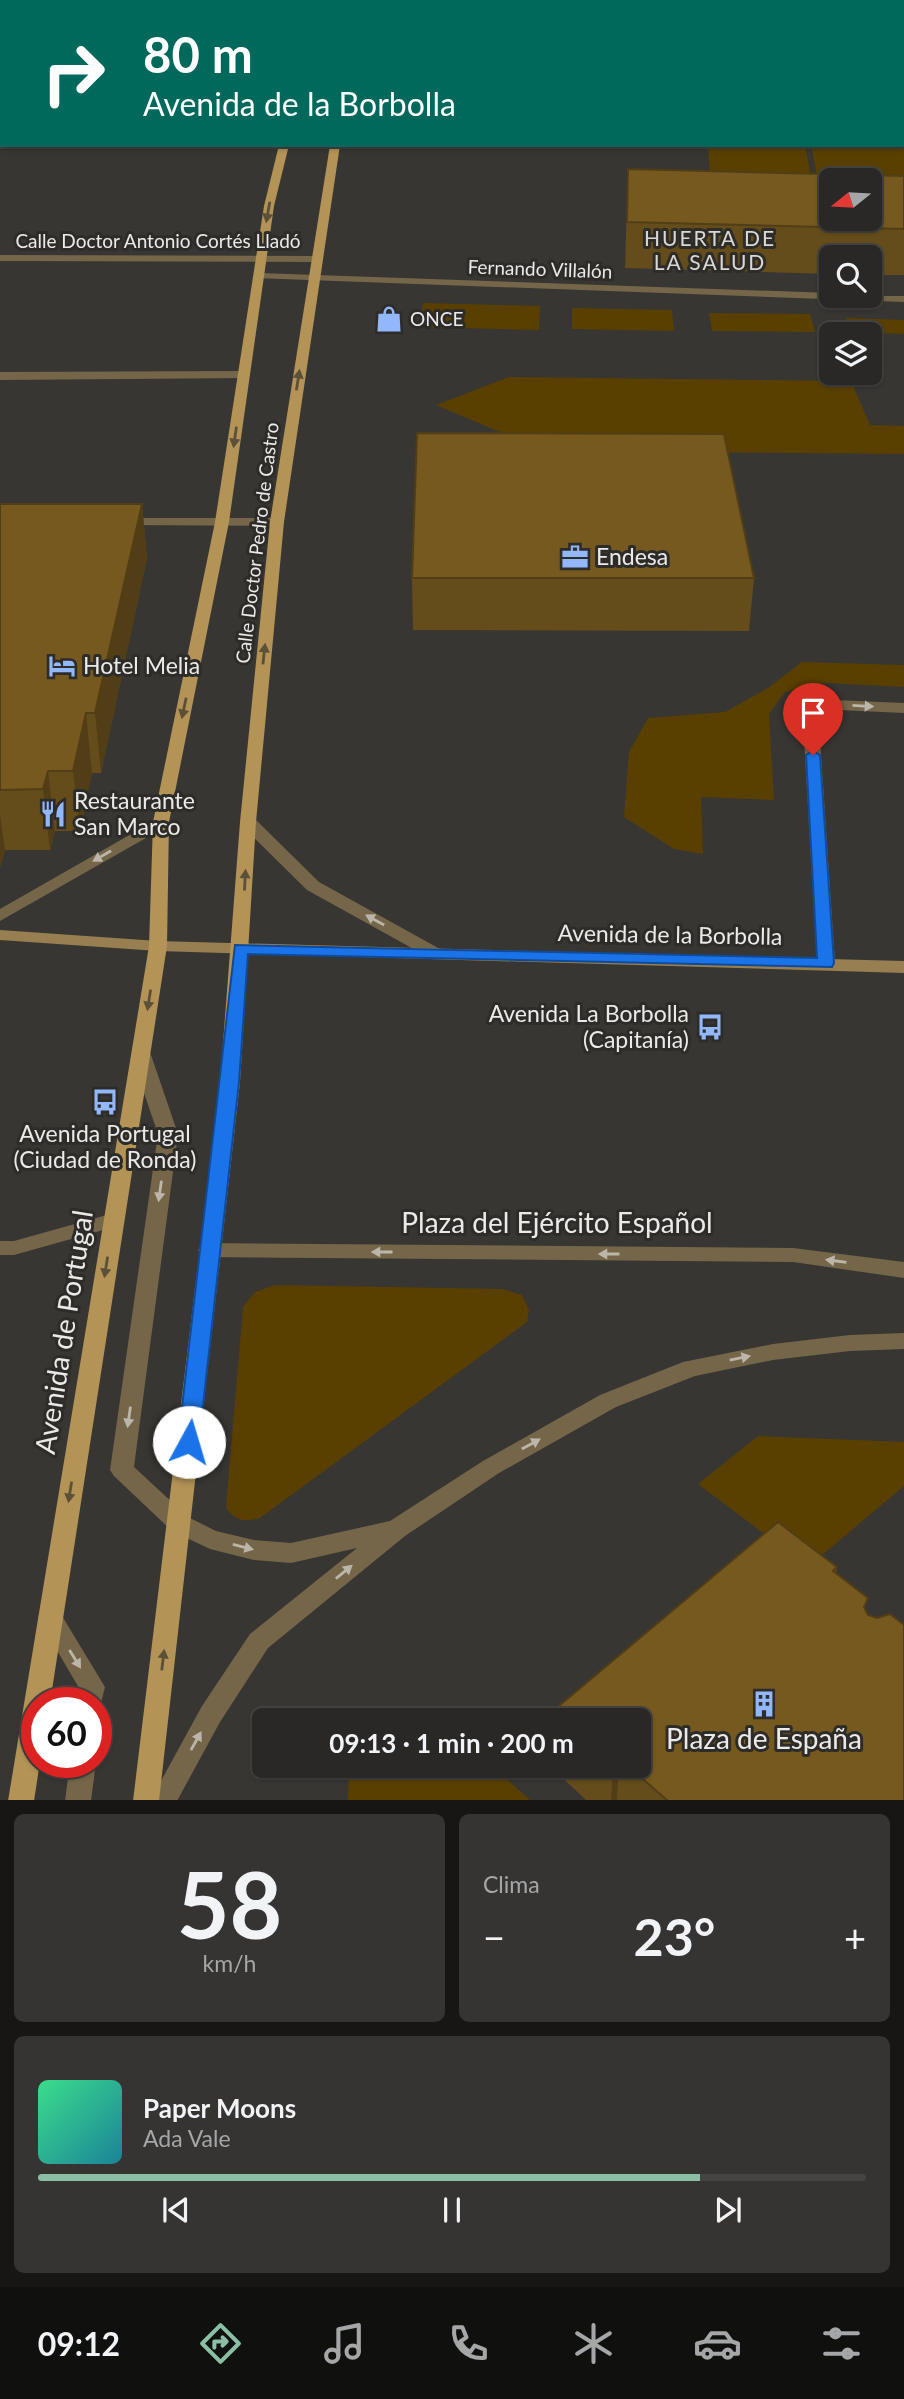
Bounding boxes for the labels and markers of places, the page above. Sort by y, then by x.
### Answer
shop icon: ONCE [374,304,404,334]
place label: ONCE [410,307,463,330]
office icon: Endesa [560,542,590,572]
place label: Endesa [596,542,668,570]
hotel icon: Hotel Melia [47,651,77,681]
place label: Hotel Melia [83,651,200,679]
pin [783,683,843,755]
place label: Restaurante San Marco [74,786,195,840]
restaurant icon: Restaurante San Marco [38,799,68,829]
place label: Avenida La Borbolla (Capitanía) [489,999,689,1053]
bus stop icon: Avenida La Borbolla (Capitanía) [695,1012,725,1042]
bus stop icon: Avenida Portugal (Ciudad de Ronda) [90,1087,120,1117]
place label: Avenida Portugal (Ciudad de Ronda) [14,1119,196,1173]
building icon: Plaza de España [749,1689,779,1719]
place label: Plaza de España [666,1721,862,1755]

